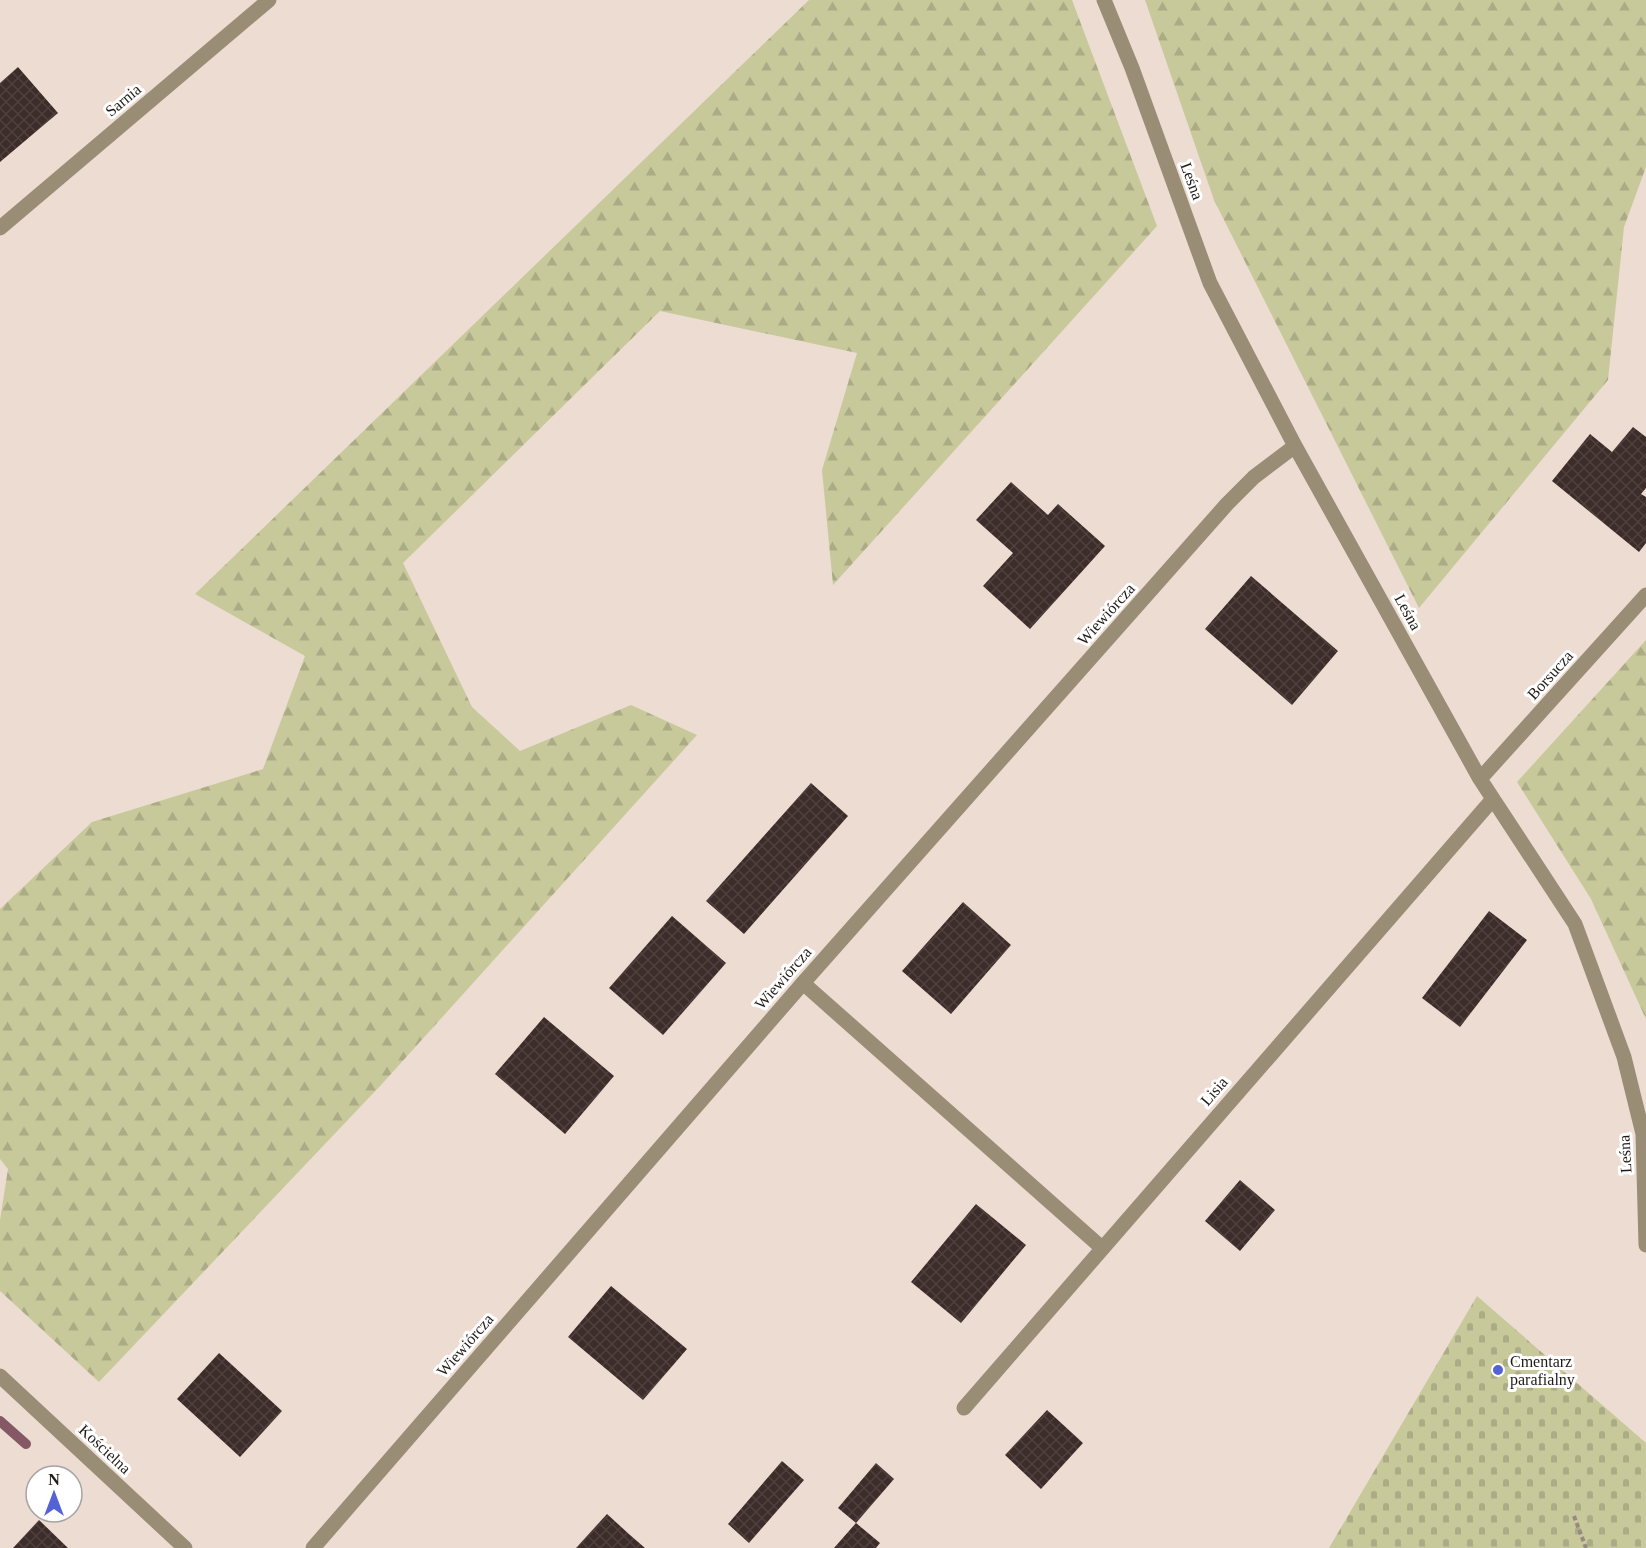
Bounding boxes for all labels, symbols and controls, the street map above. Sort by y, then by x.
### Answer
street label: Sarnia [102,80,144,120]
street label: Leśna [1177,160,1207,202]
street label: Wiewiórcza [1074,580,1138,648]
street label: Leśna [1391,591,1425,633]
street label: Borsucza [1524,647,1576,703]
street label: Wiewiórcza [751,944,815,1012]
street label: Lisia [1197,1073,1231,1109]
street label: Leśna [1616,1134,1634,1174]
street label: Wiewiórcza [433,1311,497,1379]
place label: Cmentarz parafialny [1510,1353,1575,1389]
marker: Cmentarz parafialny [1491,1363,1505,1377]
street label: Kościelna [76,1421,134,1477]
north arrow [24,1464,84,1524]
text: N [48,1471,60,1488]

